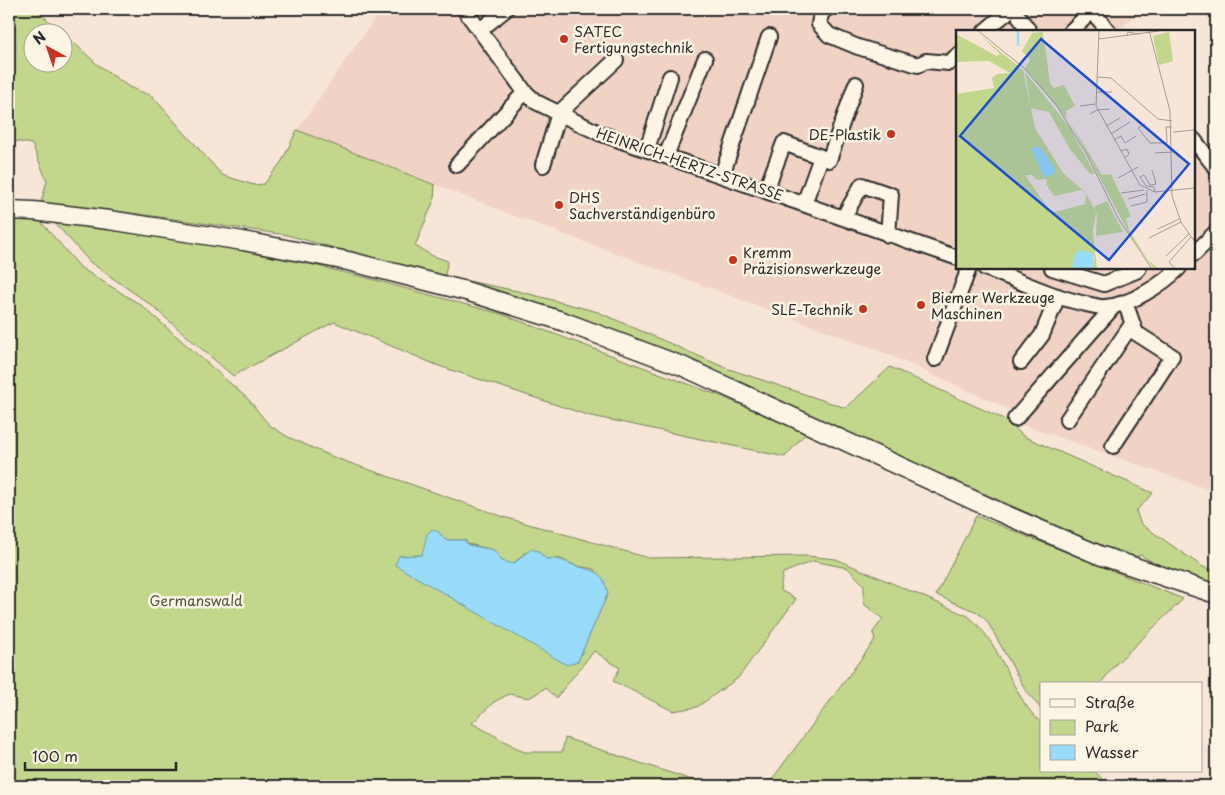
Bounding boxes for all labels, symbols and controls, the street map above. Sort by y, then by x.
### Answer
place label: SATEC Fertigungstechnik [574,21,694,58]
north arrow [22,22,72,72]
text: N [28,26,50,49]
inset map [956,30,1195,269]
marker: SATEC Fertigungstechnik [558,33,570,45]
street label: HEINRICH-HERTZ-STRASSE [594,122,786,206]
place label: DE-Plastik [809,124,881,145]
marker: DE-Plastik [885,128,897,140]
place label: DHS Sachverständigenbüro [569,187,716,224]
marker: DHS Sachverständigenbüro [553,199,565,211]
place label: Kremm Präzisionswerkzeuge [743,242,881,279]
marker: Kremm Präzisionswerkzeuge [727,254,739,266]
place label: Biemer Werkzeuge Maschinen [931,287,1055,324]
place label: SLE-Technik [771,299,853,320]
marker: Biemer Werkzeuge Maschinen [915,299,927,311]
marker: SLE-Technik [857,303,869,315]
park label: Germanswald [149,590,243,611]
legend [1040,682,1202,772]
text: Straße [1085,690,1135,713]
text: Park [1085,714,1119,737]
scale bar [25,740,176,772]
text: Wasser [1085,740,1138,763]
text: 100 m [32,744,78,767]

